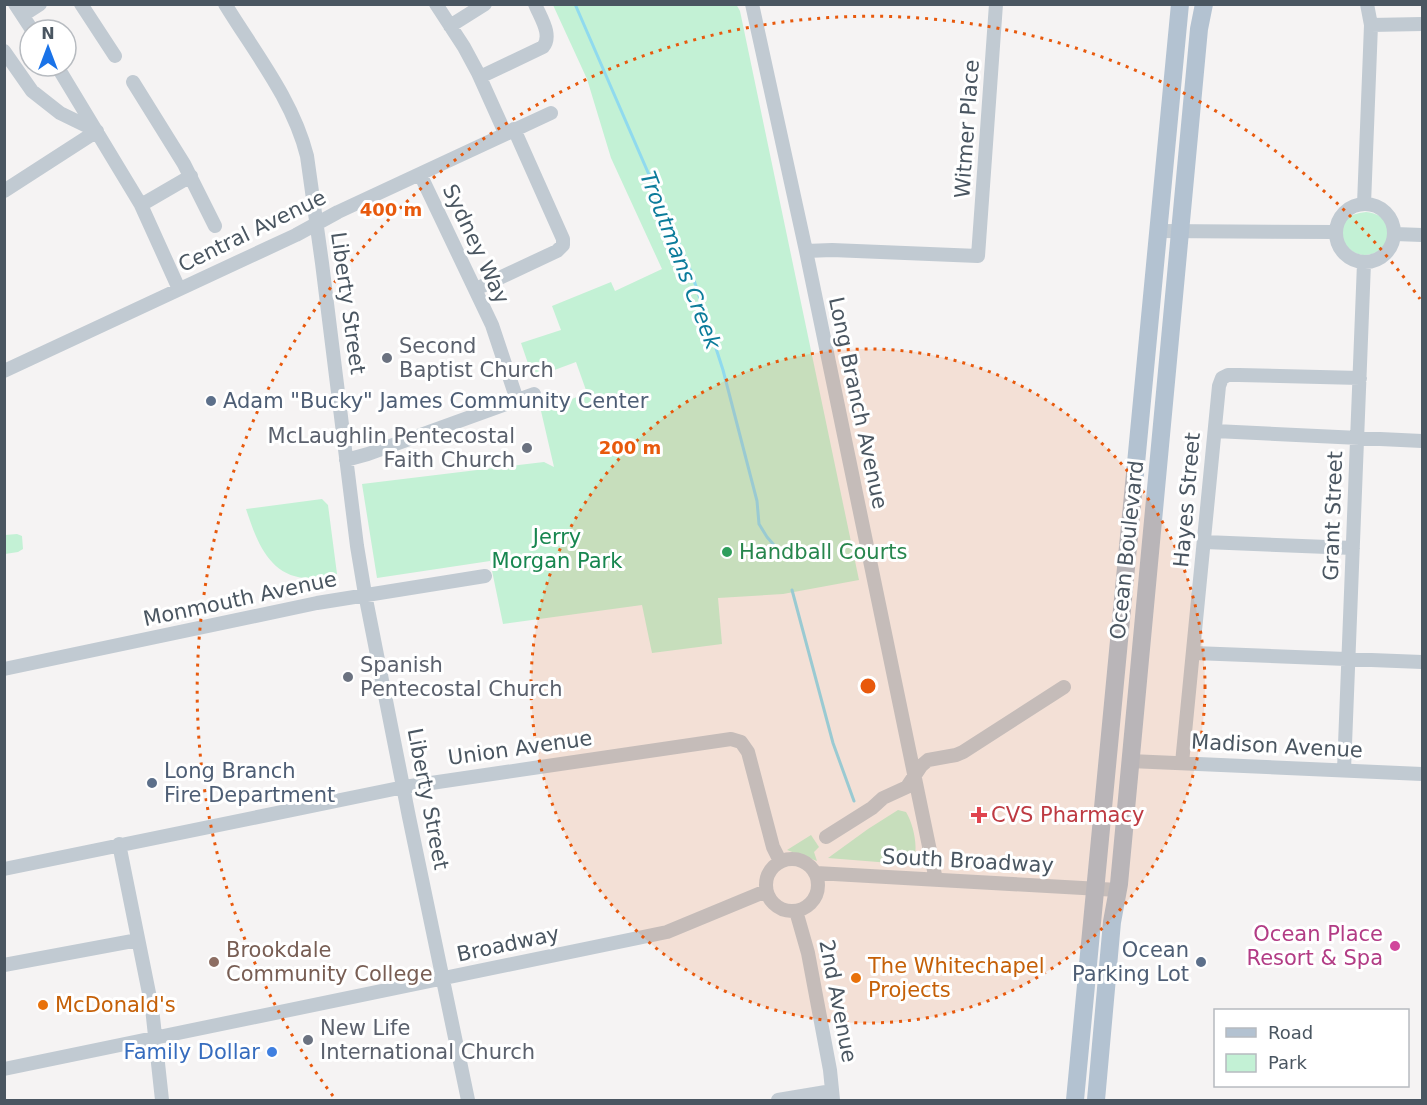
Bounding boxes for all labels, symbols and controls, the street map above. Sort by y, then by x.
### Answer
north arrow [18,18,78,78]
text: N [41,24,55,43]
street label: Witmer Place [950,59,984,199]
water label: Troutmans Creek [635,168,726,354]
street label: Sydney Way [438,180,514,308]
street label: Central Avenue [174,185,330,277]
text: 400 m [360,199,422,220]
street label: Liberty Street [326,230,370,376]
street label: Long Branch Avenue [824,295,892,511]
place label: Second Baptist Church [399,334,554,382]
marker: Second Baptist Church [380,351,394,365]
place label: Adam "Bucky" James Community Center [223,389,649,413]
marker: Adam "Bucky" James Community Center [204,394,218,408]
place label: McLaughlin Pentecostal Faith Church [268,424,515,472]
street label: Hayes Street [1169,431,1205,569]
text: 200 m [599,437,661,458]
marker: McLaughlin Pentecostal Faith Church [520,441,534,455]
street label: Grant Street [1319,451,1347,581]
street label: Ocean Boulevard [1106,459,1148,641]
park label: Jerry Morgan Park [492,525,623,573]
place label: Handball Courts [739,540,907,564]
marker: Handball Courts [720,545,734,559]
street label: Monmouth Avenue [141,567,339,631]
place label: Spanish Pentecostal Church [360,653,563,701]
marker: Spanish Pentecostal Church [341,670,355,684]
centre of rings [858,676,878,696]
street label: Liberty Street [403,726,453,872]
street label: Union Avenue [446,726,594,770]
street label: Madison Avenue [1191,730,1363,762]
place label: Long Branch Fire Department [164,759,335,807]
marker: Long Branch Fire Department [145,776,159,790]
place label: CVS Pharmacy [991,803,1144,827]
marker: CVS Pharmacy [972,808,986,822]
street label: South Broadway [882,845,1054,877]
street label: Broadway [455,921,561,967]
place label: Ocean Place Resort & Spa [1247,922,1383,970]
place label: Brookdale Community College [226,938,433,986]
street label: 2nd Avenue [814,938,862,1064]
place label: Ocean Parking Lot [1072,938,1189,986]
marker: Ocean Place Resort & Spa [1388,939,1402,953]
place label: The Whitechapel Projects [867,954,1045,1002]
marker: Brookdale Community College [207,955,221,969]
marker: Ocean Parking Lot [1194,955,1208,969]
marker: The Whitechapel Projects [849,971,863,985]
place label: McDonald's [55,993,176,1017]
marker: McDonald's [36,998,50,1012]
legend [1214,1009,1409,1087]
place label: New Life International Church [320,1016,535,1064]
text: Road [1268,1022,1313,1043]
marker: New Life International Church [301,1033,315,1047]
place label: Family Dollar [124,1040,260,1064]
marker: Family Dollar [265,1045,279,1059]
text: Park [1268,1052,1307,1073]

